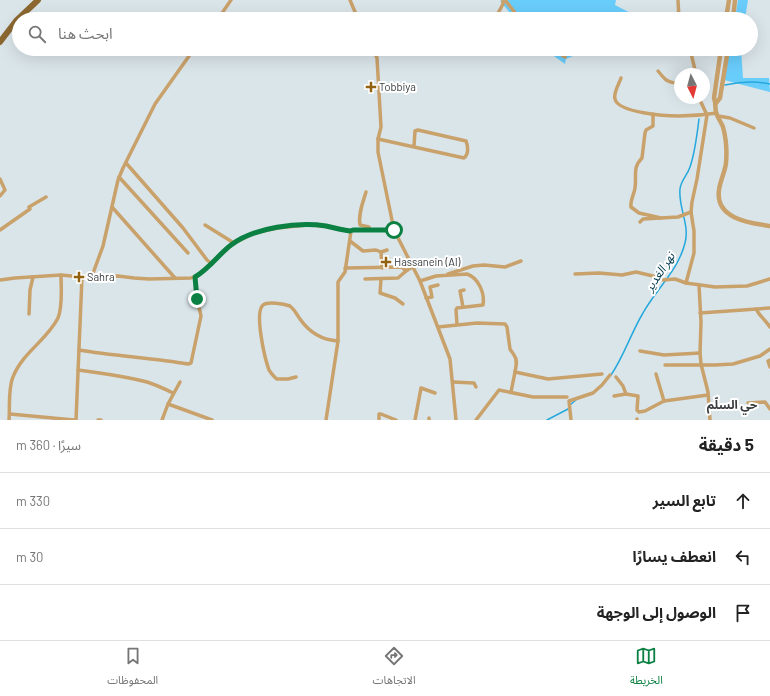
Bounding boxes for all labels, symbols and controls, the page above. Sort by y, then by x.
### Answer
search box [12,12,758,56]
icon: search [26,23,48,45]
text: ابحث هنا [58,24,113,42]
north arrow [674,68,710,104]
place label: Tobbiya [379,80,416,93]
marker: Tobbiya [366,82,376,92]
route start [385,221,403,239]
water label: نهر الغدير [641,248,678,295]
place label: Hassanein (Al) [394,255,461,268]
marker: Hassanein (Al) [381,257,391,267]
place label: Sahra [87,270,115,283]
marker: Sahra [74,272,84,282]
route end [188,290,206,308]
district label: حي السلّم [707,396,758,415]
text: 5 دقيقة [699,434,754,454]
text: سيرًا · 360 m [16,437,81,453]
icon: ahead [732,490,754,512]
text: تابع السير [653,491,716,509]
text: 330 m [16,493,50,509]
icon: left [732,546,754,568]
text: انعطف يسارًا [632,547,716,565]
text: 30 m [16,549,43,565]
icon: arrive [732,602,754,624]
text: الوصول إلى الوجهة [597,603,716,621]
tab: المحفوظات [107,645,158,692]
tab: الاتجاهات [373,645,416,692]
tab: الخريطة [630,645,663,692]

